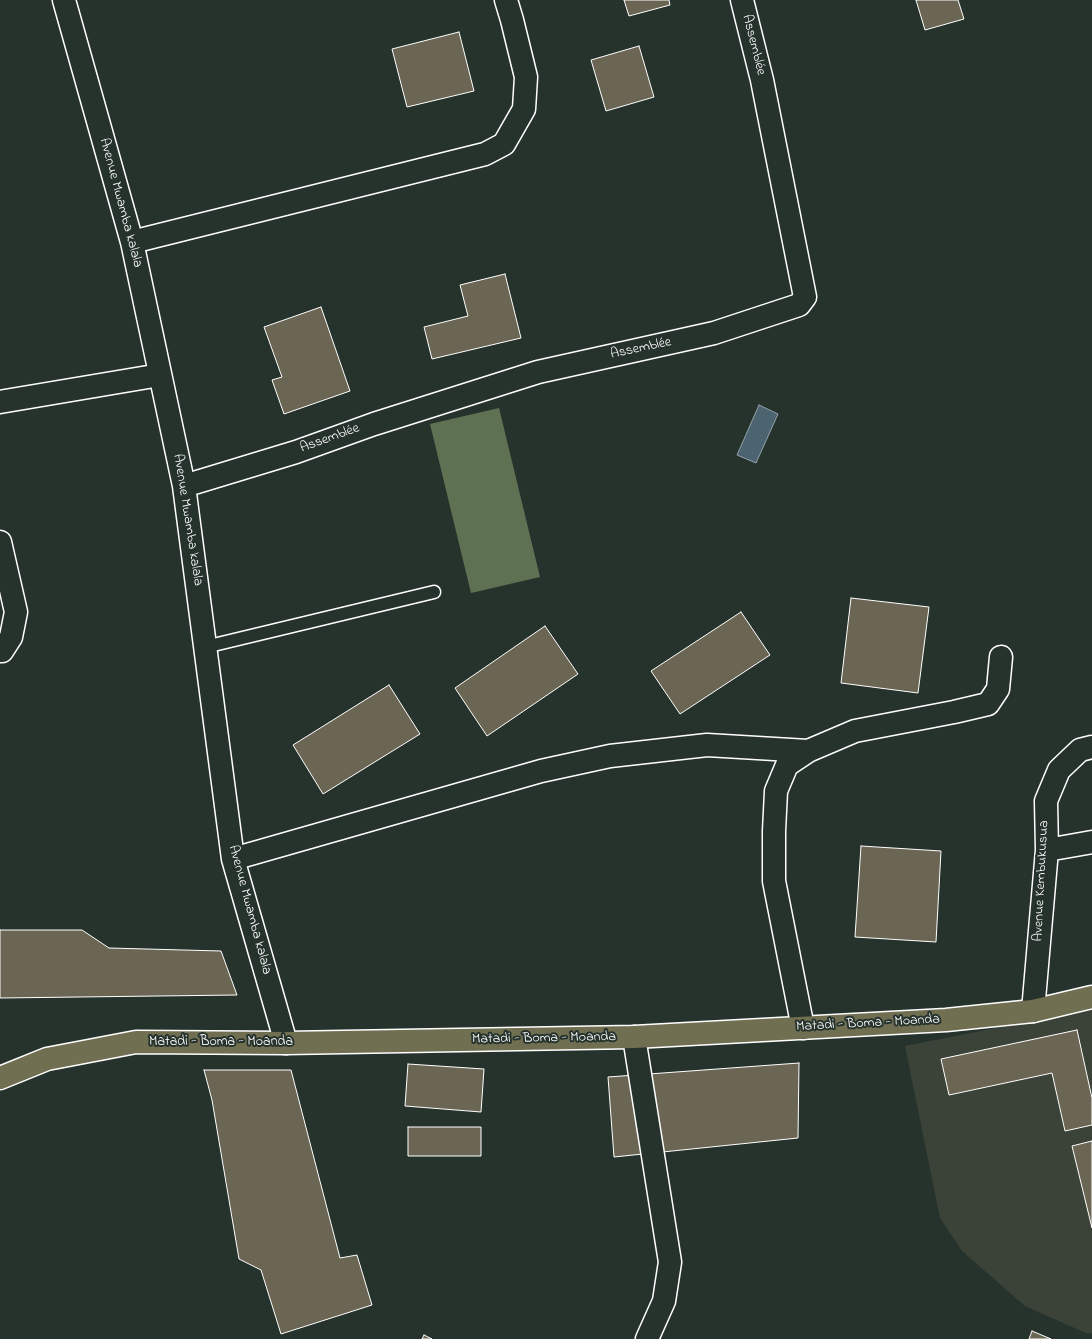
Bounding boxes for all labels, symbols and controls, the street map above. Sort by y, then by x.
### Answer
street label: Assemblée [737,13,769,77]
street label: Avenue Mwamba kalala [95,136,145,270]
street label: Assemblée [609,334,673,364]
street label: Assemblée [298,421,362,457]
street label: Avenue Mwamba kalala [168,453,206,587]
street label: Avenue Kembukusua [1030,820,1054,942]
street label: Avenue Mwamba kalala [224,843,274,977]
street label: Matadi - Boma - Moanda [796,1012,940,1036]
street label: Matadi - Boma - Moanda [472,1029,616,1049]
street label: Matadi - Boma - Moanda [149,1035,293,1051]

